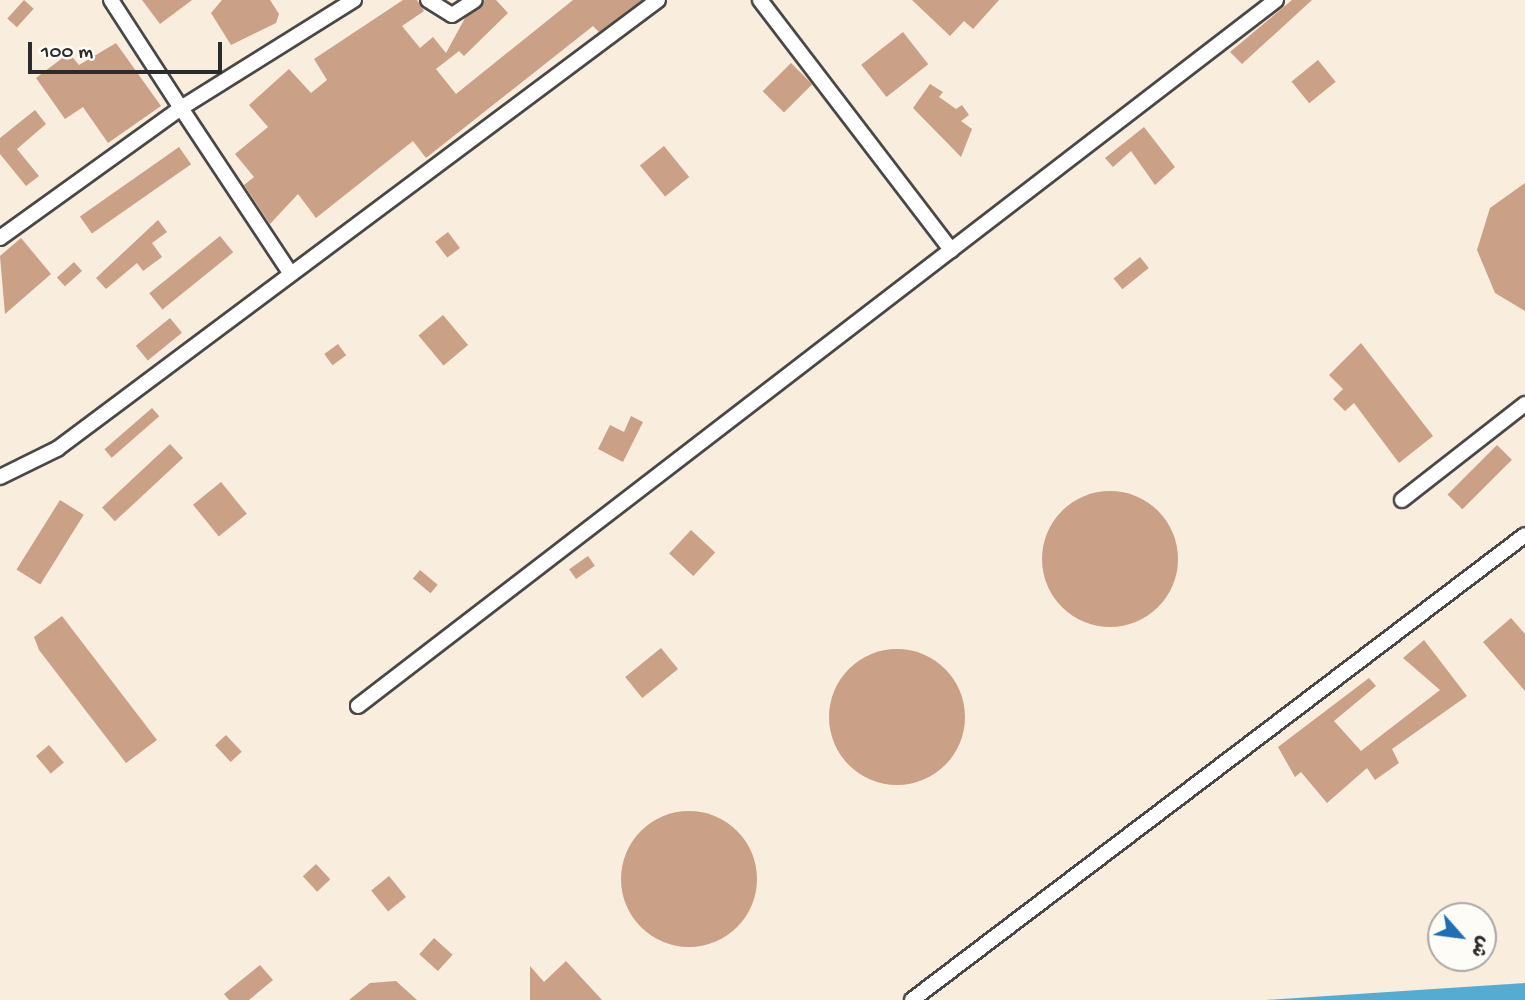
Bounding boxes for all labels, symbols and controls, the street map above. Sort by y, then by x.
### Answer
scale bar [32,28,226,72]
text: 100 m [41,41,93,66]
north arrow [1427,902,1497,972]
text: ش [1464,932,1494,961]

